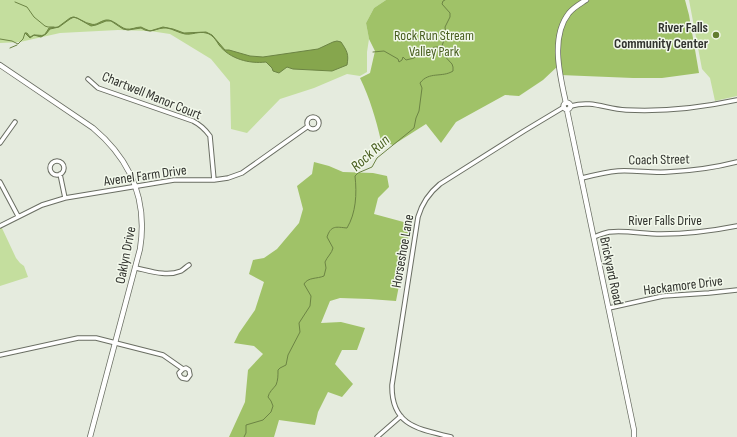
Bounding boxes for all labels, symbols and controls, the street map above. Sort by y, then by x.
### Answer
place label: River Falls Community Center [614,19,709,52]
park label: Rock Run Stream Valley Park [394,27,474,60]
marker: River Falls Community Center [711,30,721,40]
street label: Chartwell Manor Court [99,68,204,123]
water label: Rock Run [347,131,394,176]
street label: Coach Street [628,150,690,169]
street label: Avenel Farm Drive [102,161,188,190]
street label: River Falls Drive [628,212,702,229]
street label: Horseshoe Lane [388,213,417,289]
street label: Oaklyn Drive [112,225,139,285]
street label: Brickyard Road [596,235,627,307]
street label: Hackamore Drive [642,272,724,299]

